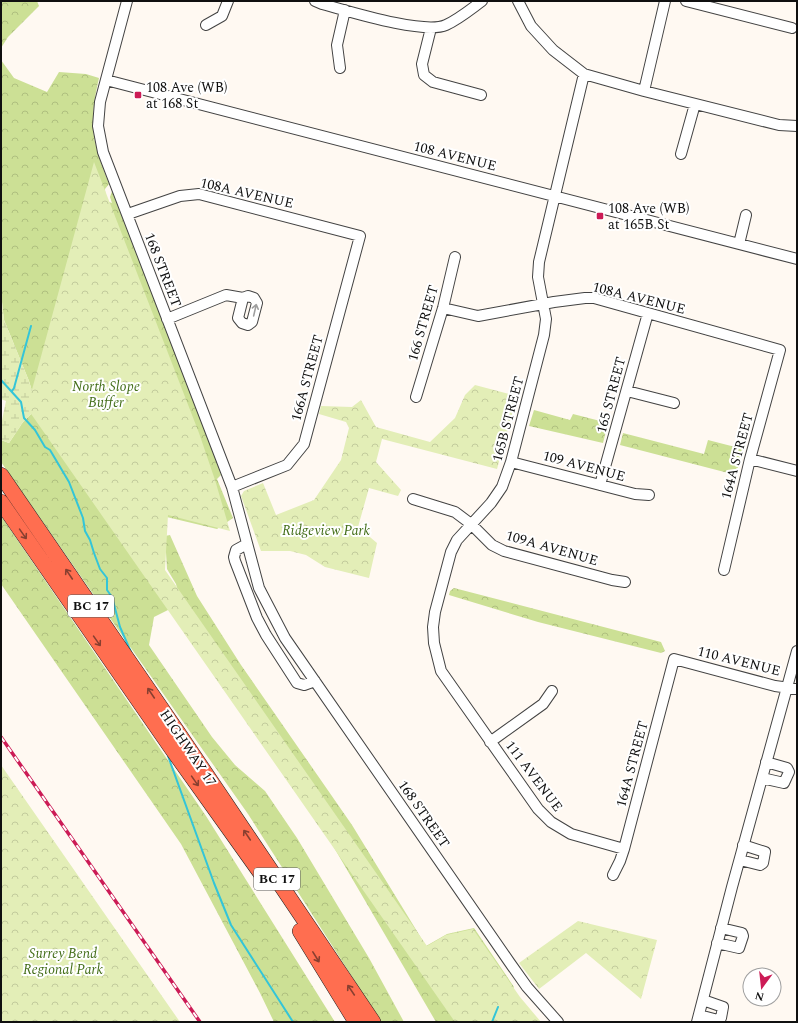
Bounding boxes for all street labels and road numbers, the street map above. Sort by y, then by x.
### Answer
street label: 108 AVENUE [411,136,499,176]
street label: 108A AVENUE [198,172,296,214]
street label: 168 STREET [139,230,187,310]
street label: 108A AVENUE [590,276,688,320]
street label: 166 STREET [402,282,444,364]
street label: 166A STREET [285,332,329,424]
street label: 165 STREET [591,354,631,436]
street label: 165B STREET [487,374,529,464]
street label: 164A STREET [715,410,759,502]
street label: 109 AVENUE [540,445,628,487]
street label: 109A AVENUE [503,525,601,571]
road number: BC 17 [68,595,114,617]
street label: 110 AVENUE [695,641,783,681]
street label: HIGHWAY 17 [154,705,222,791]
street label: 164A STREET [610,718,654,810]
street label: 111 AVENUE [500,736,568,816]
street label: 168 STREET [393,776,455,852]
road number: BC 17 [254,868,300,890]

